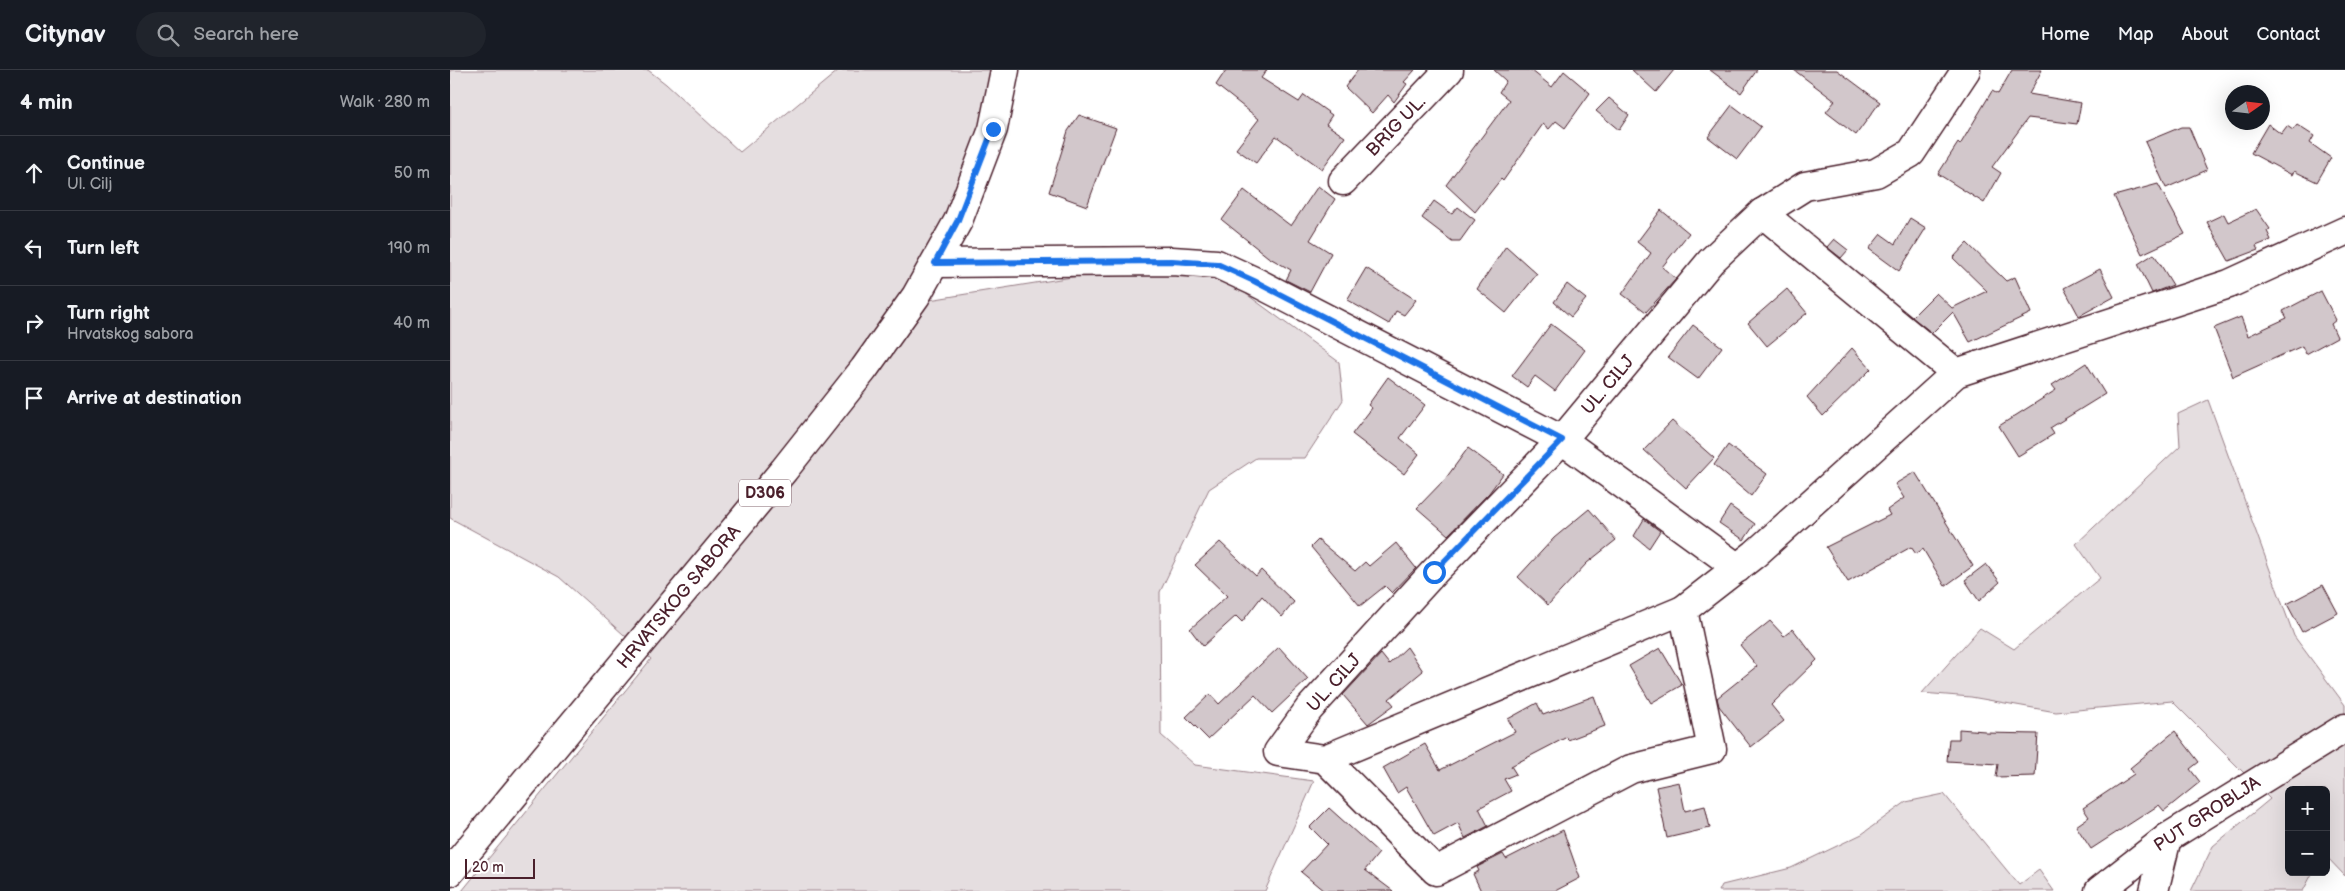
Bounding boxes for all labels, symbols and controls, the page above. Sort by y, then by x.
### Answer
search box [136,12,486,57]
text: Citynav [25,20,106,49]
icon: search [154,21,182,49]
text: Search here [194,23,299,46]
text: Home [2041,24,2090,45]
text: Map [2118,24,2154,45]
text: About [2182,24,2229,45]
text: Contact [2257,24,2320,45]
north arrow [2225,85,2270,130]
text: 4 min [20,90,73,115]
street label: BRIG UL. [1362,91,1430,161]
text: Walk · 280 m [340,93,430,112]
route end [982,118,1005,141]
text: Continue [67,152,145,175]
icon: ahead [20,159,48,187]
text: 50 m [394,164,430,183]
text: Ul. Cilj [67,175,112,194]
icon: left [20,234,48,262]
text: Turn left [67,237,139,260]
text: 190 m [388,239,430,258]
text: Turn right [67,302,150,325]
icon: right [20,309,48,337]
text: 40 m [393,314,430,333]
text: Hrvatskog sabora [67,325,194,344]
street label: UL. CILJ [1577,351,1639,419]
icon: arrive [20,384,48,412]
text: Arrive at destination [67,387,242,410]
road number: D306 [739,479,791,506]
street label: HRVATSKOG SABORA [613,521,745,673]
route start [1423,561,1446,584]
street label: UL. CILJ [1303,650,1366,716]
street label: PUT GROBLJA [2150,772,2264,856]
map controls [2285,786,2330,876]
button: + [2285,786,2330,831]
button: − [2285,831,2330,876]
scale bar [465,856,535,879]
text: 20 m [472,859,504,876]

